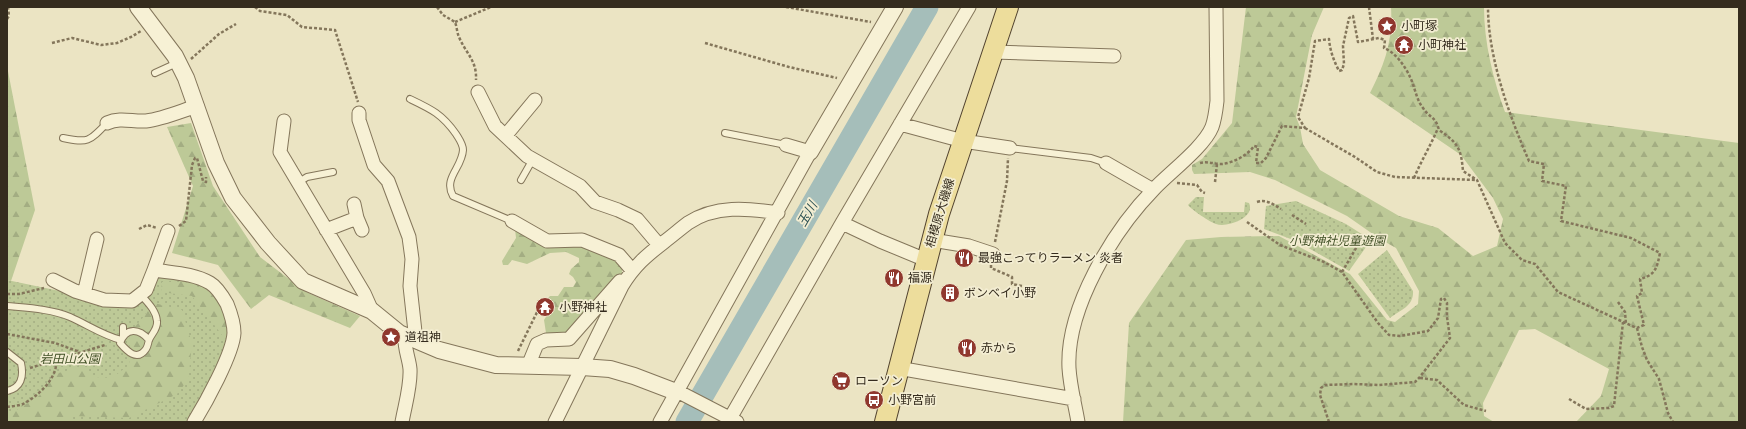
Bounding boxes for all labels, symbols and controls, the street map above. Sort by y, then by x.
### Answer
place icon: 小町塚 [1376,15,1398,37]
place label: 小町塚 [1401,19,1437,33]
temple icon: 小町神社 [1393,34,1415,56]
place label: 小町神社 [1418,38,1466,52]
street label: 相模原大磯線 [923,177,957,249]
water label: 玉川 [794,197,821,229]
park label: 小野神社児童遊園 [1289,234,1387,248]
restaurant icon: 最強こってりラーメン 炎者 [953,247,975,269]
place label: 最強こってりラーメン 炎者 [978,251,1123,265]
restaurant icon: 福源 [883,267,905,289]
place label: 福源 [908,271,932,285]
building icon: ボンベイ小野 [939,282,961,304]
place label: ボンベイ小野 [964,286,1036,300]
temple icon: 小野神社 [534,296,556,318]
place label: 小野神社 [559,300,607,314]
place icon: 道祖神 [380,326,402,348]
place label: 道祖神 [405,330,441,344]
restaurant icon: 赤から [956,337,978,359]
place label: 赤から [981,341,1017,355]
park label: 岩田山公園 [40,352,102,366]
supermarket icon: ローソン [830,370,852,392]
place label: ローソン [855,374,903,388]
bus stop icon: 小野宮前 [863,389,885,411]
place label: 小野宮前 [888,393,936,407]

